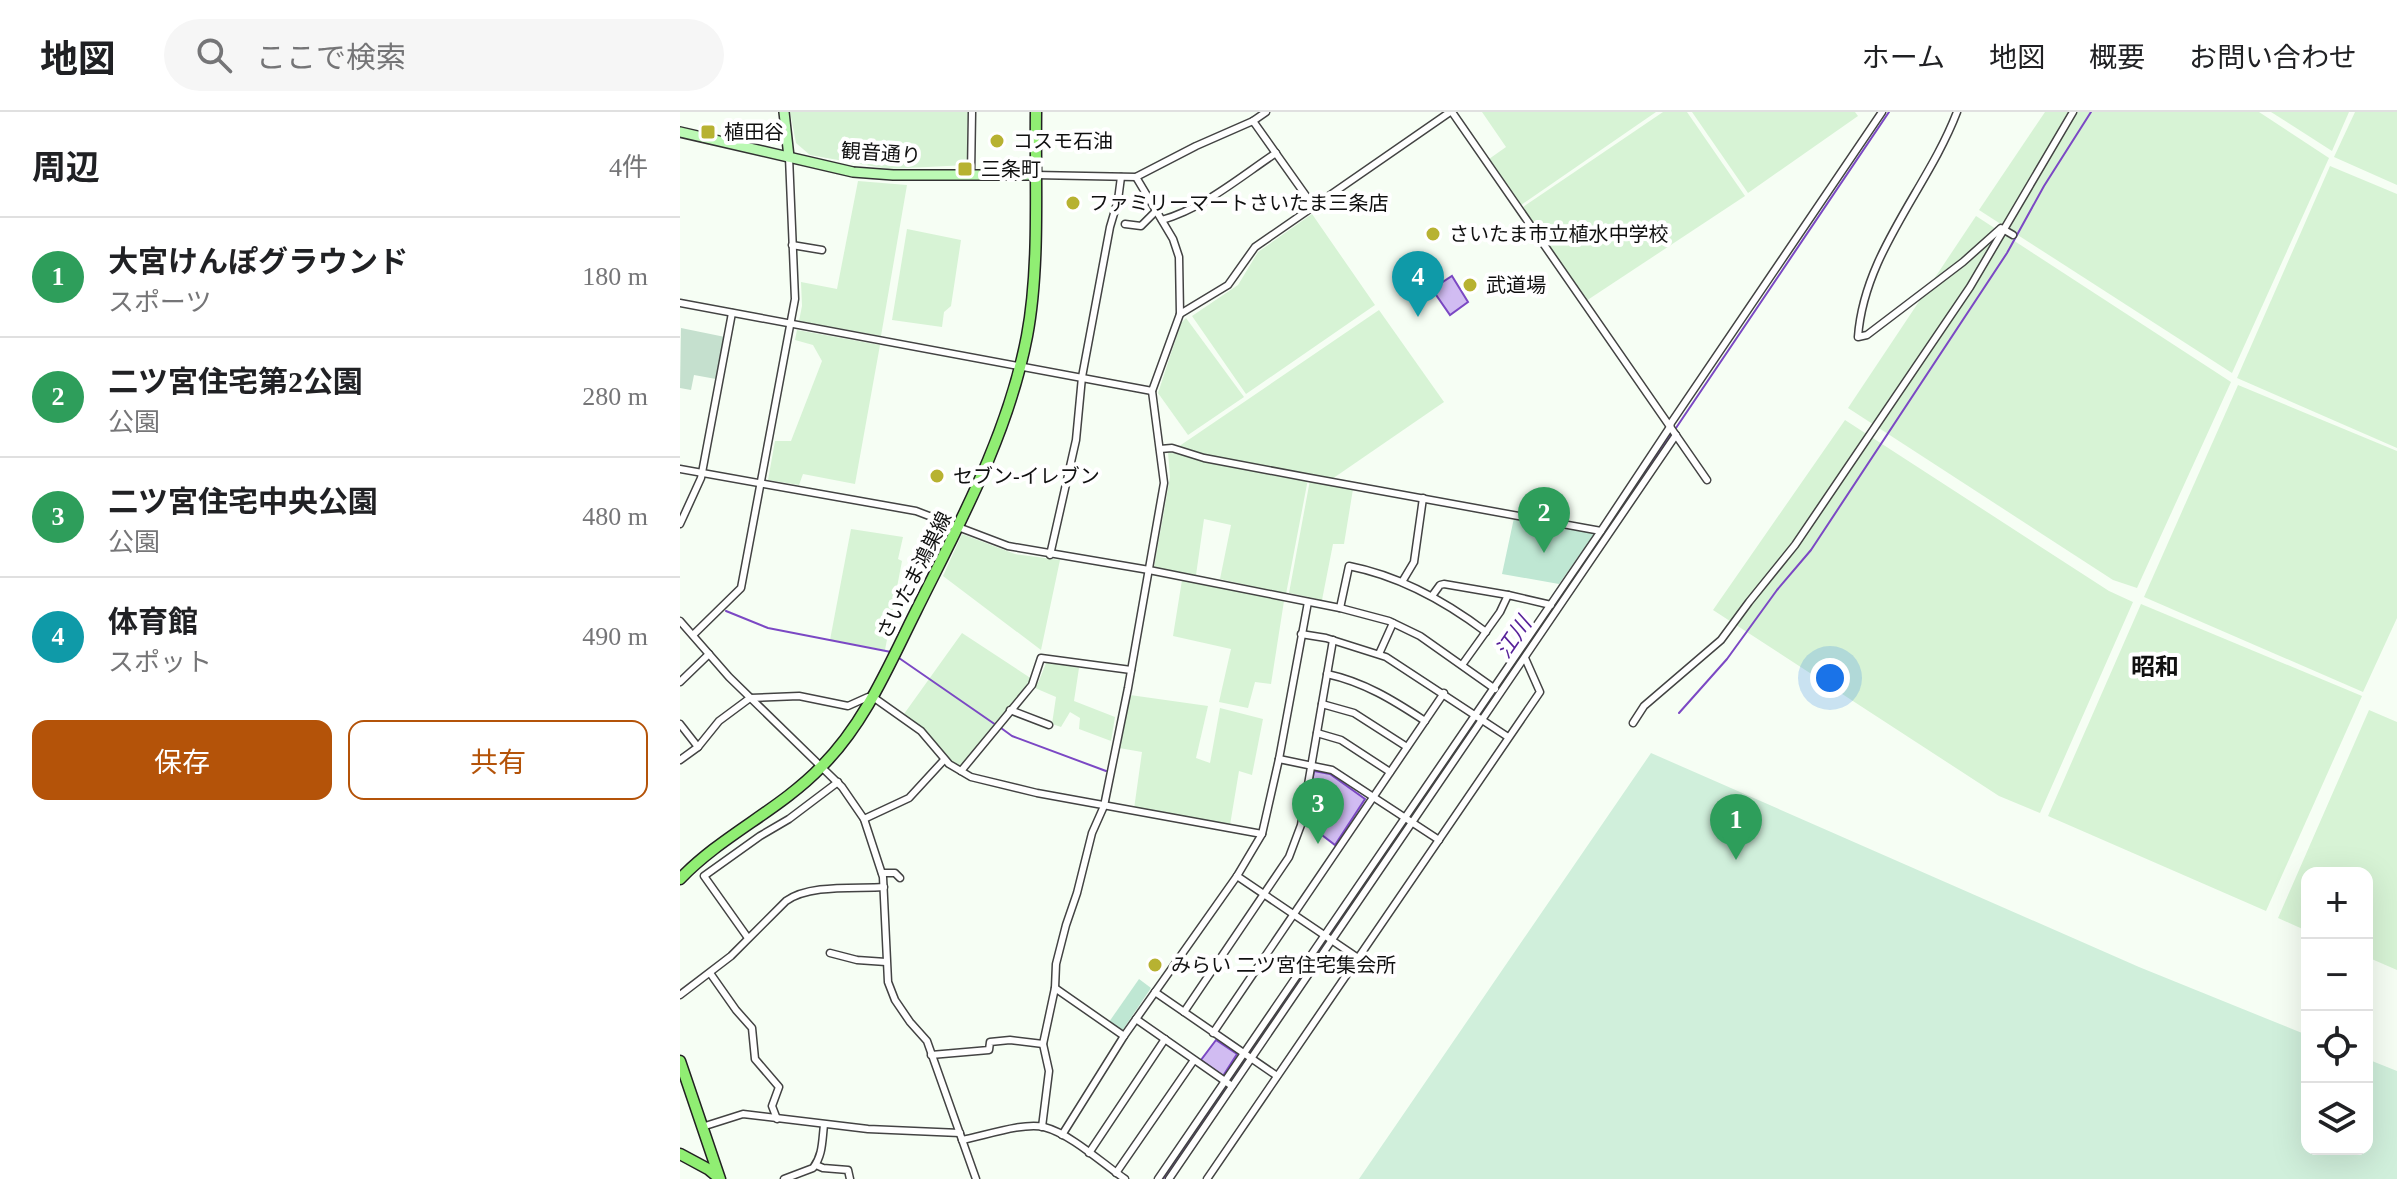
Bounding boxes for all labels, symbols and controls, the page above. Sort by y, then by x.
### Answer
search box [164,19,724,91]
icon: search [192,33,236,77]
text: 地図 [40,38,116,80]
text: ここで検索 [256,41,406,74]
text: ホーム [1862,42,1945,73]
text: 地図 [1989,42,2045,73]
text: 概要 [2089,42,2145,73]
text: お問い合わせ [2189,42,2357,73]
place label: 植田谷 [724,121,784,143]
marker: 植田谷 [699,123,717,141]
place label: コスモ石油 [1013,130,1113,152]
marker: コスモ石油 [988,132,1006,150]
street label: 観音通り [840,139,922,167]
text: 周辺 [32,149,100,186]
text: 4件 [609,153,648,182]
place label: 三条町 [981,158,1041,180]
marker: 三条町 [956,160,974,178]
place label: ファミリーマートさいたま三条店 [1089,192,1388,214]
marker: ファミリーマートさいたま三条店 [1064,194,1082,212]
place label: さいたま市立植水中学校 [1449,223,1668,245]
marker: さいたま市立植水中学校 [1424,225,1442,243]
text: 大宮けんぽグラウンド [108,245,408,278]
pin: 4 [1392,251,1444,317]
text: 1 [52,262,65,291]
text: 180 m [582,262,648,291]
place label: 武道場 [1486,274,1546,296]
marker: 武道場 [1461,276,1479,294]
text: スポーツ [108,288,211,317]
text: 二ツ宮住宅第2公園 [108,365,363,398]
text: 2 [52,382,65,411]
text: 280 m [582,382,648,411]
text: 公園 [108,408,160,437]
place label: セブン-イレブン [953,465,1100,487]
marker: セブン-イレブン [928,467,946,485]
text: 二ツ宮住宅中央公園 [108,485,378,518]
pin: 2 [1518,487,1570,553]
text: 3 [52,502,65,531]
text: 480 m [582,502,648,531]
street label: さいたま鴻巣線 [873,508,955,642]
text: 公園 [108,528,160,557]
text: 体育館 [108,605,198,638]
water label: 江川 [1491,610,1537,663]
text: 4 [52,622,65,651]
text: 490 m [582,622,648,651]
text: スポット [108,648,212,677]
district label: 昭和 [2131,654,2179,680]
your location [1810,658,1850,698]
button: 保存 [32,720,332,800]
button: 共有 [348,720,648,800]
pin: 3 [1292,778,1344,844]
pin: 1 [1710,794,1762,860]
map controls [2301,867,2373,1155]
button: + [2301,867,2373,939]
button: − [2301,939,2373,1011]
place label: みらい 二ツ宮住宅集会所 [1171,954,1396,976]
marker: みらい 二ツ宮住宅集会所 [1146,956,1164,974]
button: locate [2301,1011,2373,1083]
button: layers [2301,1083,2373,1155]

